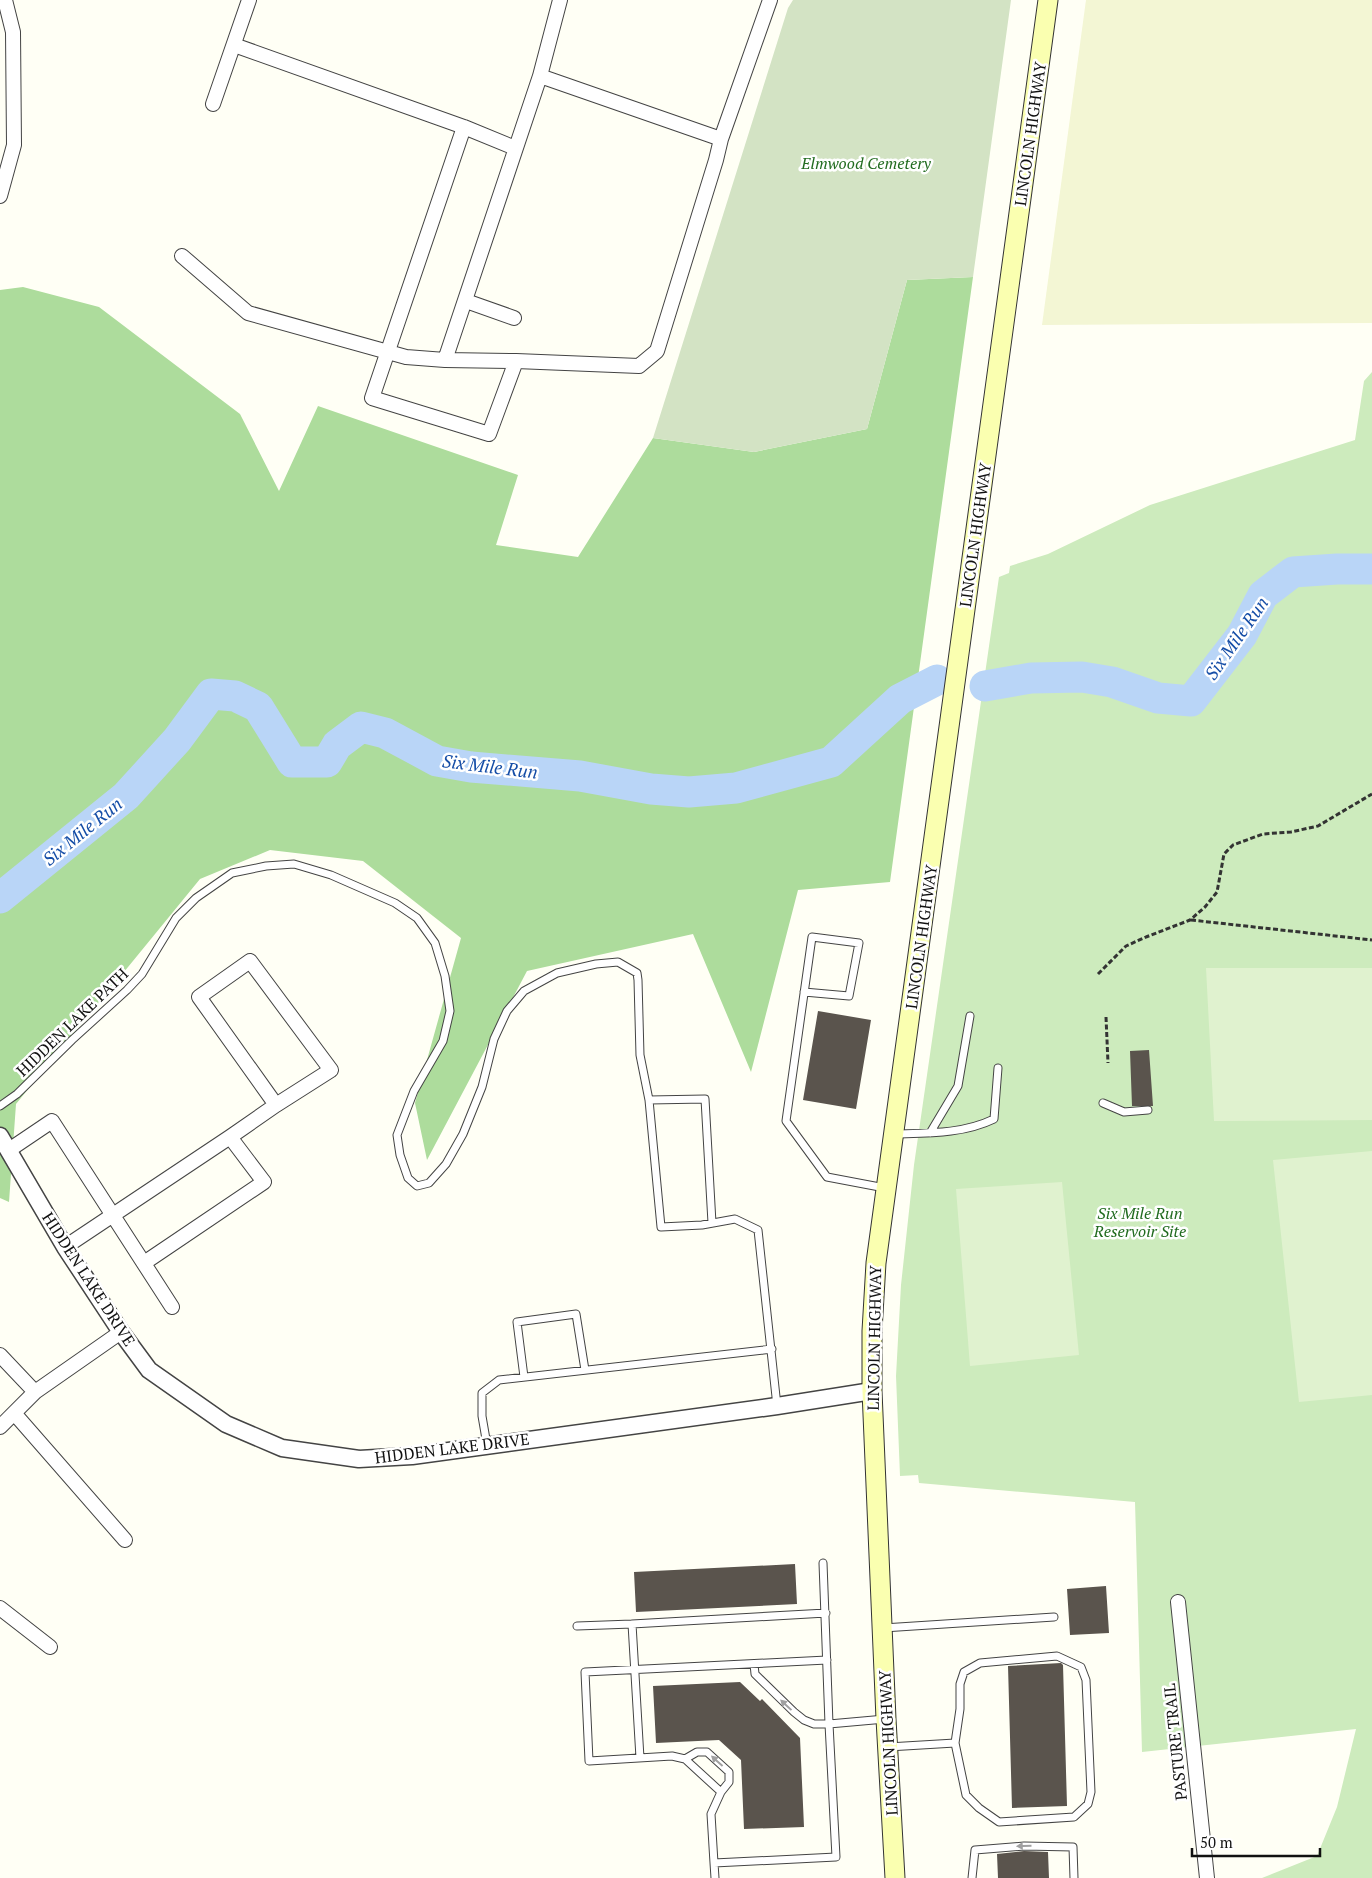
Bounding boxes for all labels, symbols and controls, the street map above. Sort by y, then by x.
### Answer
street label: LINCOLN HIGHWAY [1009,60,1051,208]
park label: Elmwood Cemetery [800,152,931,174]
street label: LINCOLN HIGHWAY [954,461,996,609]
water label: Six Mile Run [1199,592,1273,684]
water label: Six Mile Run [441,748,539,784]
water label: Six Mile Run [37,791,127,871]
street label: LINCOLN HIGHWAY [900,863,942,1011]
street label: HIDDEN LAKE PATH [11,963,133,1081]
park label: Six Mile Run Reservoir Site [1093,1202,1186,1242]
street label: HIDDEN LAKE DRIVE [37,1208,141,1350]
street label: LINCOLN HIGHWAY [862,1264,886,1411]
street label: HIDDEN LAKE DRIVE [373,1428,531,1468]
street label: LINCOLN HIGHWAY [873,1669,903,1816]
street label: PASTURE TRAIL [1158,1682,1192,1802]
one-way arrow [781,1699,793,1711]
one-way arrow [712,1755,724,1767]
scale bar [1192,1826,1320,1858]
text: 50 m [1200,1832,1233,1852]
one-way arrow [1016,1842,1032,1850]

